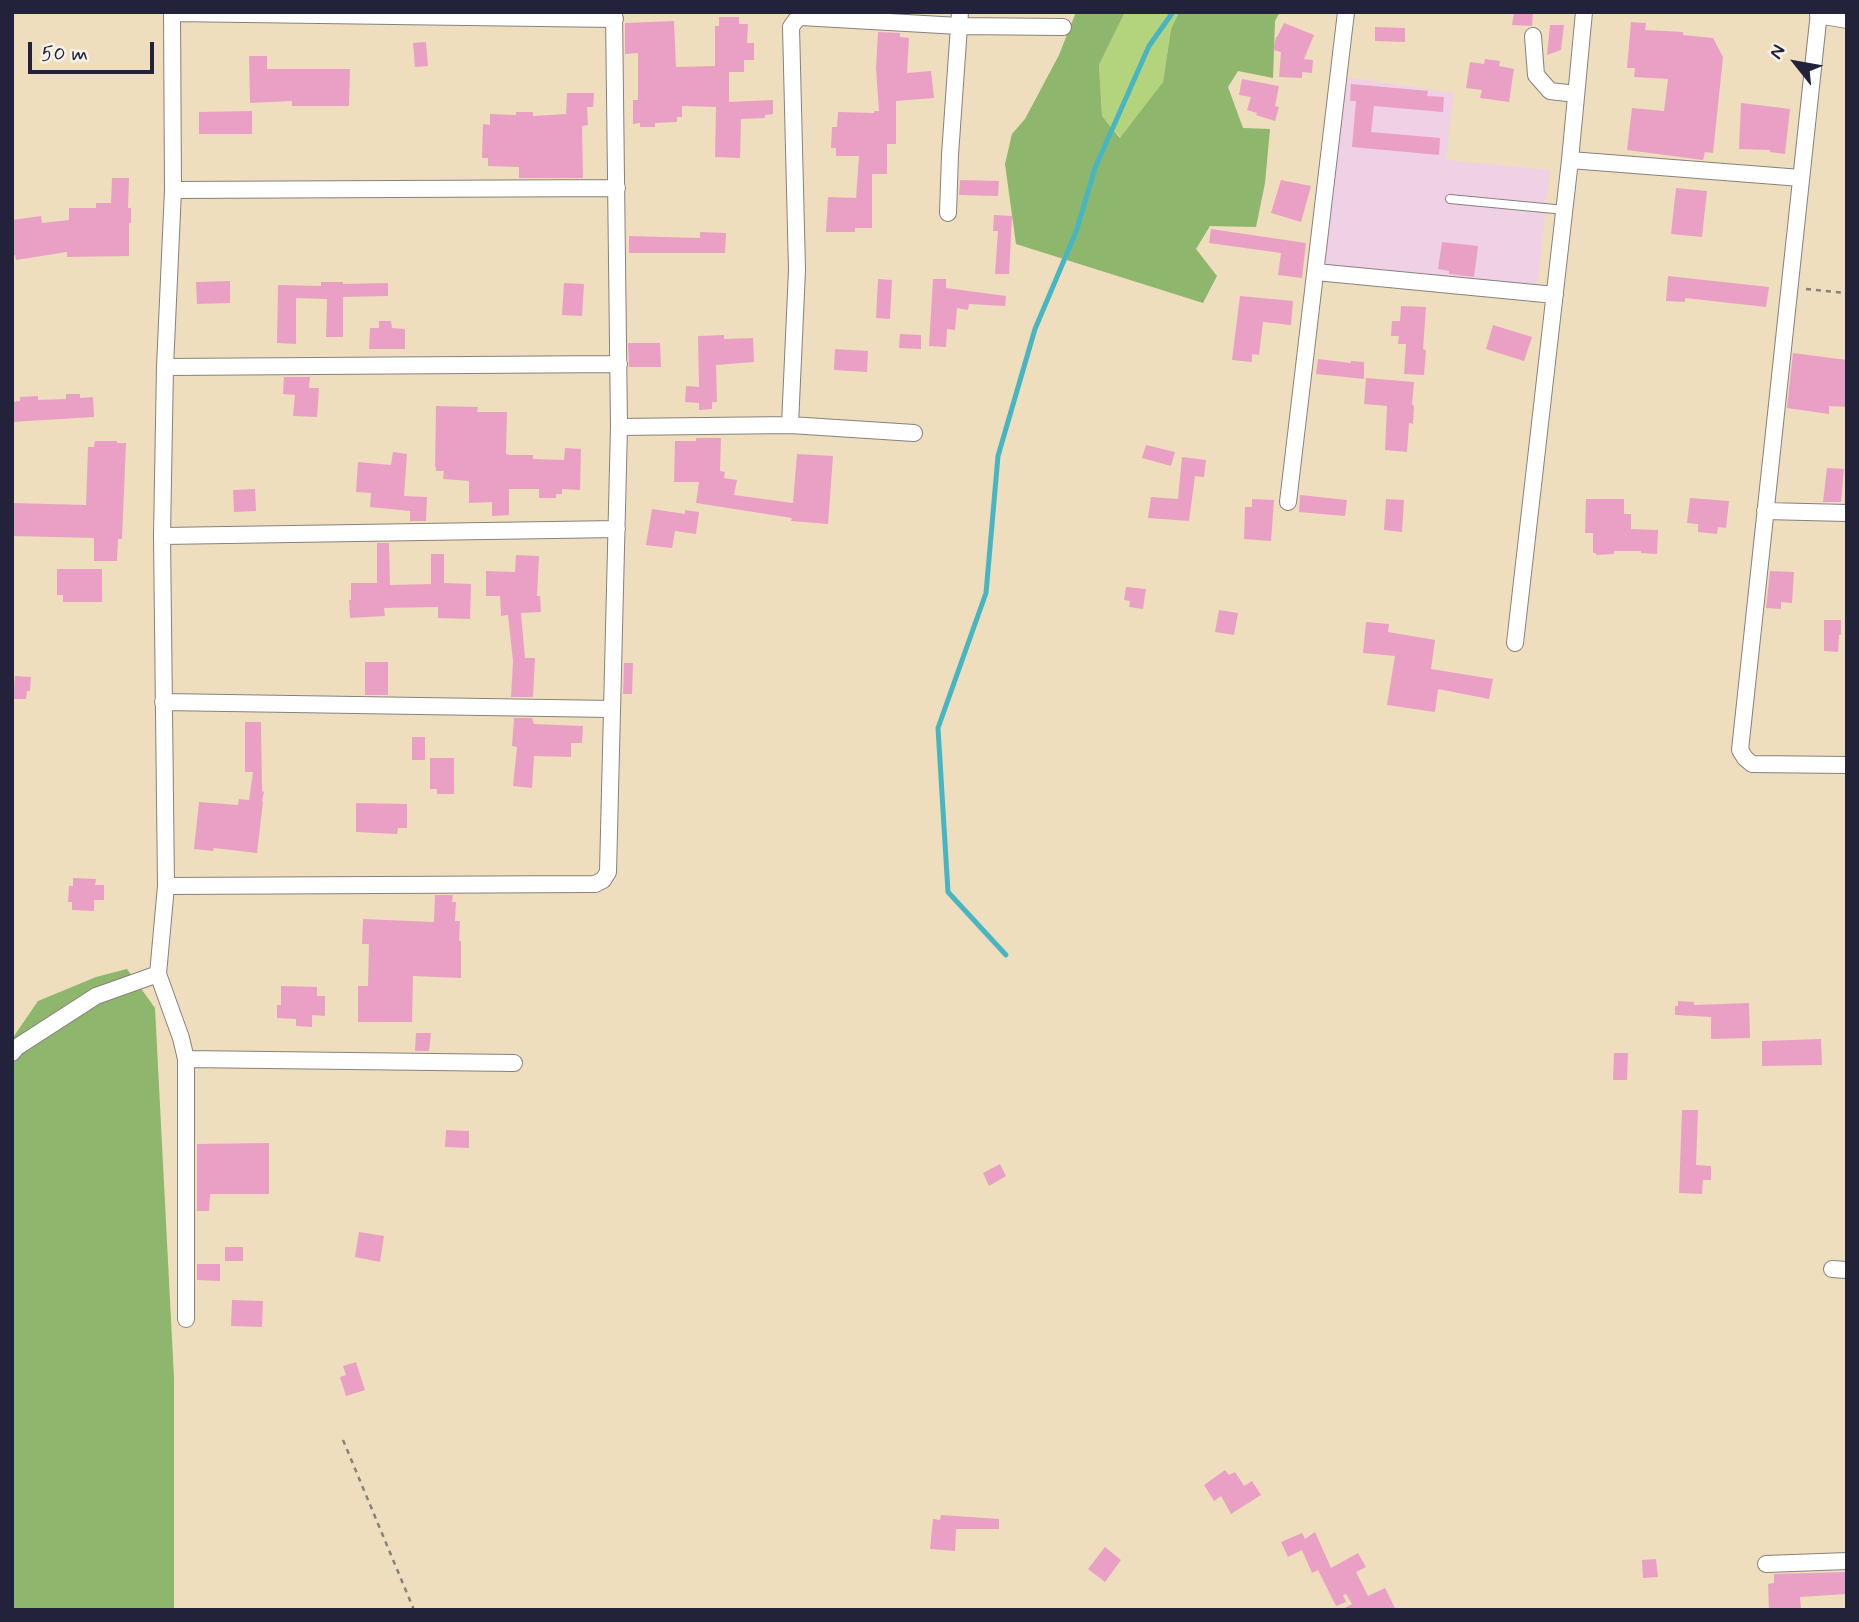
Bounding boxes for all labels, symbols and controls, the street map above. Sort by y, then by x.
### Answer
scale bar [32,28,158,72]
north arrow [1761,28,1831,98]
text: 50 m [41,40,88,68]
text: N [1764,40,1792,64]

